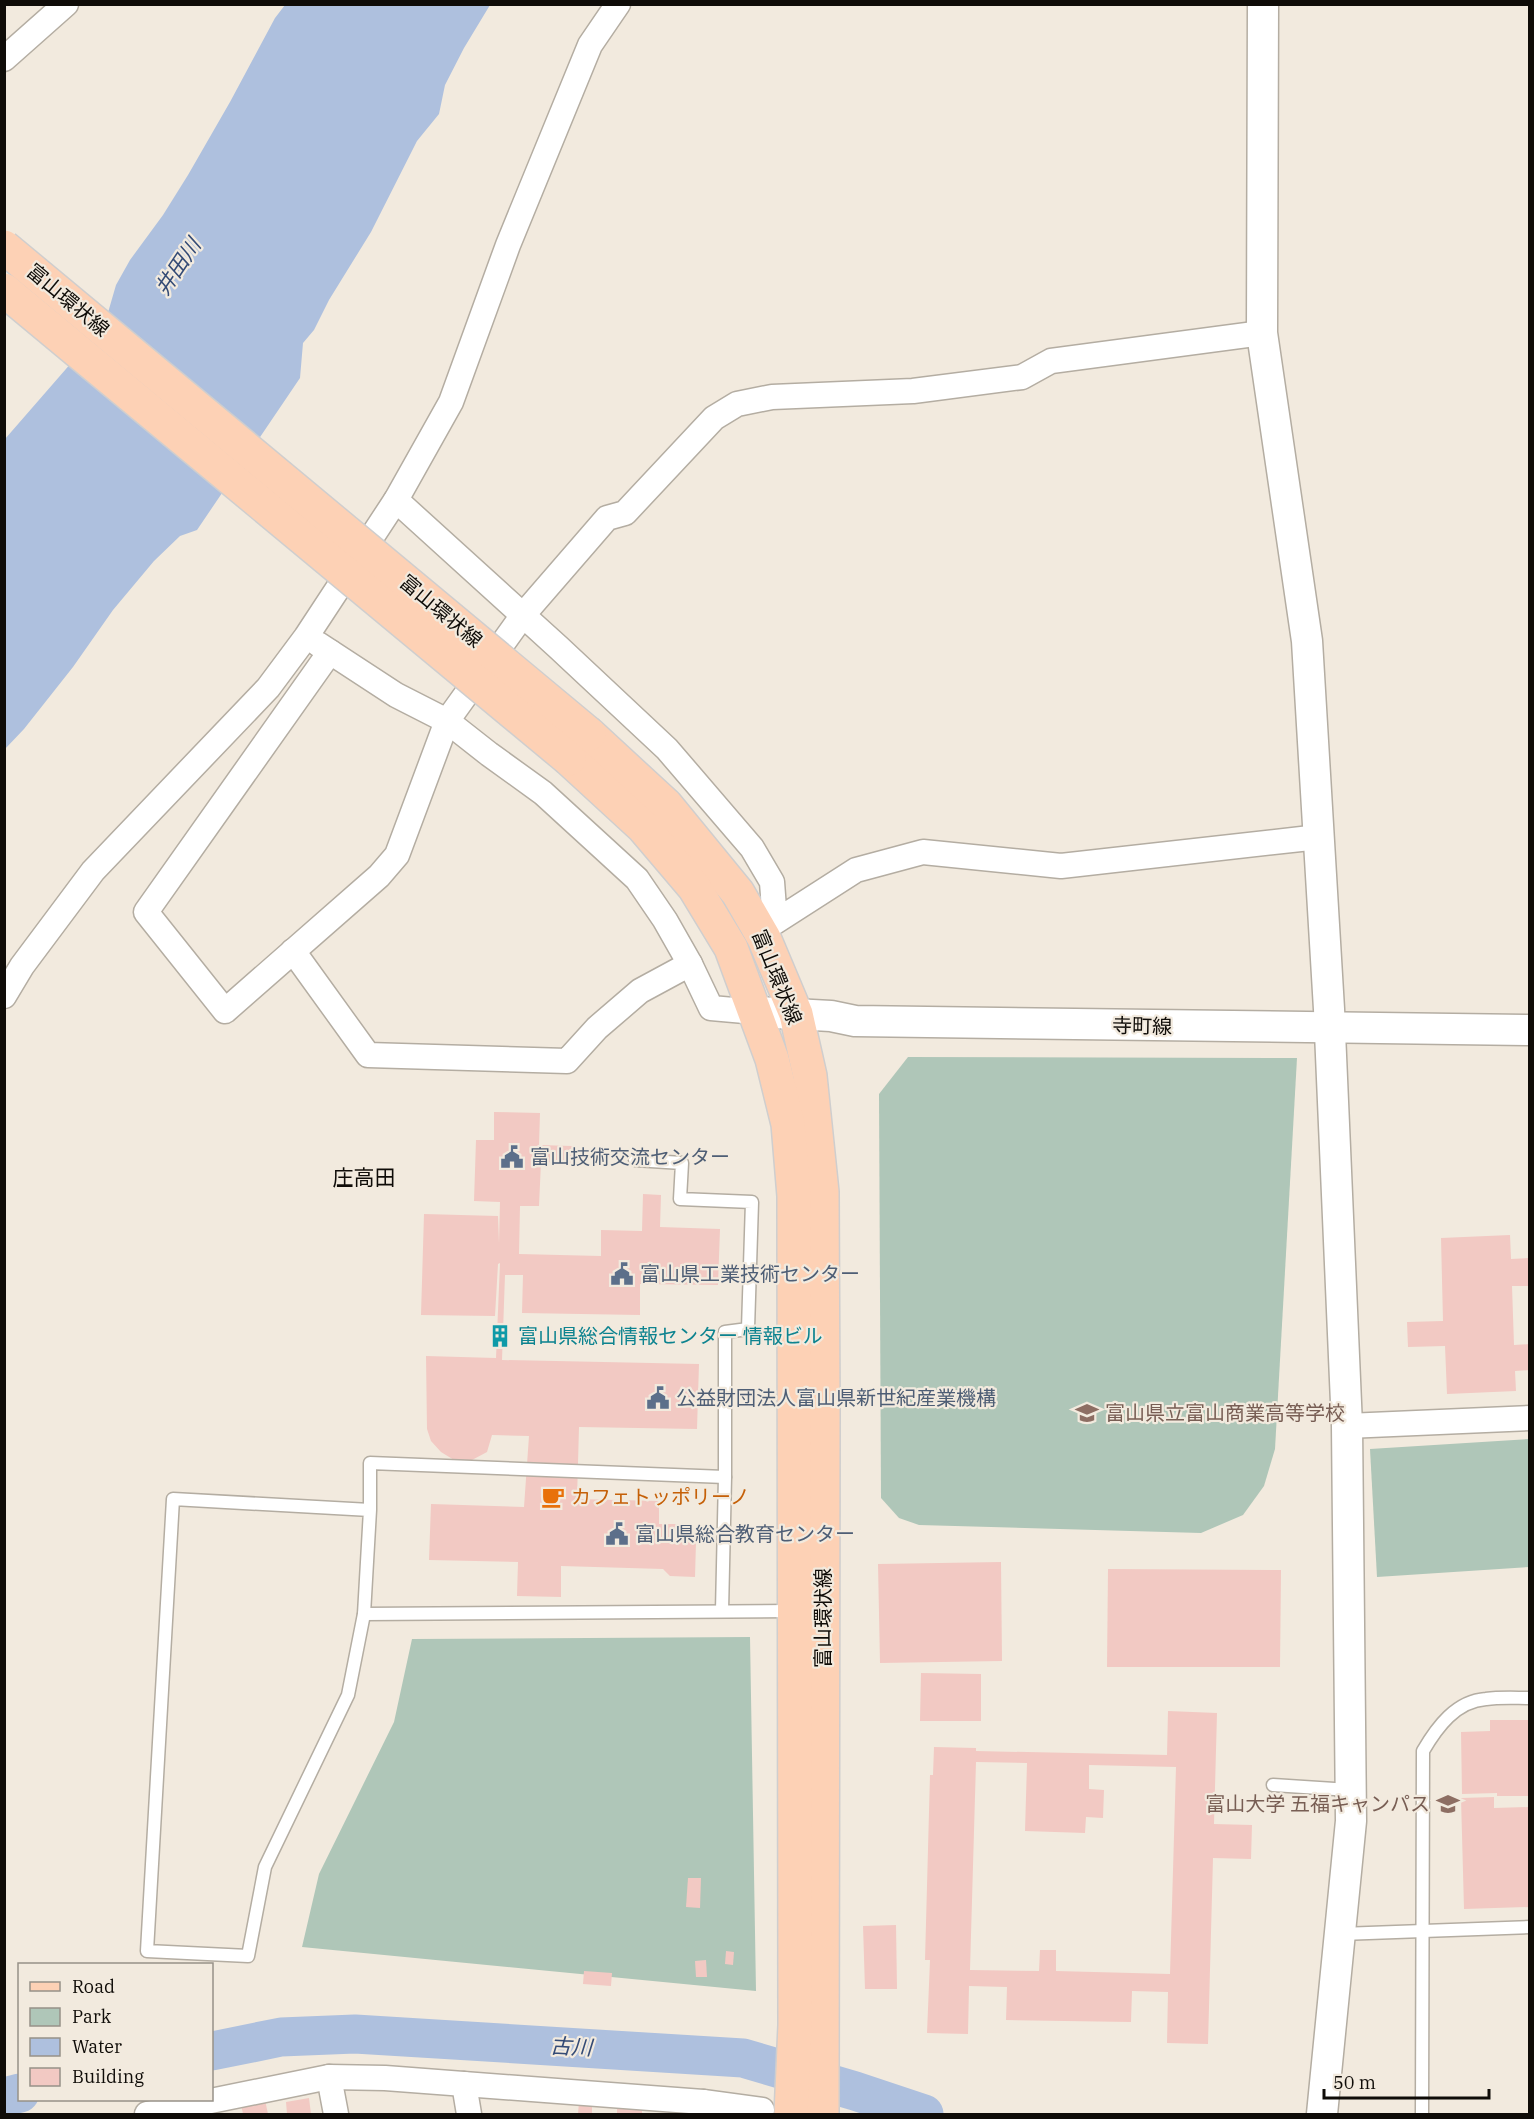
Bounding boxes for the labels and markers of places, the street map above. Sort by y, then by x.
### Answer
place label: 富山技術交流センター [530,1143,730,1170]
public building icon: 富山技術交流センター [499,1144,525,1170]
place label: 富山県工業技術センター [640,1260,860,1287]
public building icon: 富山県工業技術センター [609,1261,635,1287]
place label: 富山県総合情報センター 情報ビル [518,1322,823,1349]
building icon: 富山県総合情報センター 情報ビル [487,1323,513,1349]
place label: 公益財団法人富山県新世紀産業機構 [676,1384,996,1411]
public building icon: 公益財団法人富山県新世紀産業機構 [645,1385,671,1411]
place label: 富山県立富山商業高等学校 [1105,1399,1345,1426]
school or university icon: 富山県立富山商業高等学校 [1074,1400,1100,1426]
place label: カフェトッポリーノ [571,1483,750,1510]
cafe icon: カフェトッポリーノ [540,1484,566,1510]
place label: 富山県総合教育センター [635,1520,855,1547]
public building icon: 富山県総合教育センター [604,1521,630,1547]
place label: 富山大学 五福キャンパス [1205,1790,1430,1817]
school or university icon: 富山大学 五福キャンパス [1435,1791,1461,1817]

